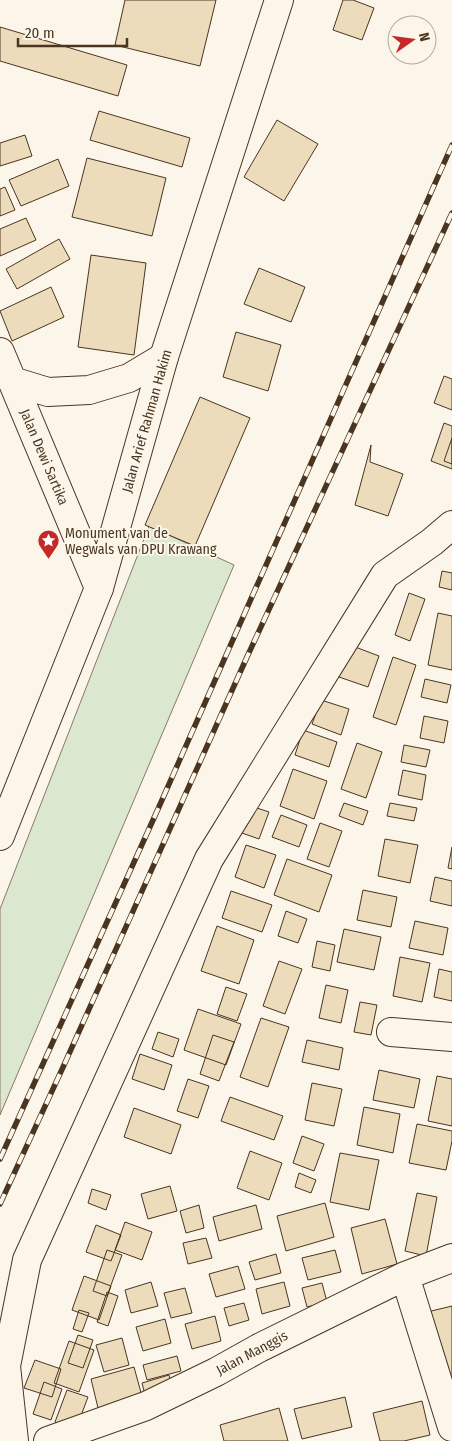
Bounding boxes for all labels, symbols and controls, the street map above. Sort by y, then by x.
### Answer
scale bar [18,15,126,47]
north arrow [387,15,437,65]
text: 20 m [25,24,55,42]
text: N [415,31,433,43]
street label: Jalan Arief Rahman Hakim [118,347,176,495]
street label: Jalan Dewi Sartika [16,406,72,508]
place label: Monument van de Wegwals van DPU Krawang [65,525,217,558]
place icon: Monument van de Wegwals van DPU Krawang [37,529,61,560]
street label: Jalan Manggis [213,1327,291,1379]

